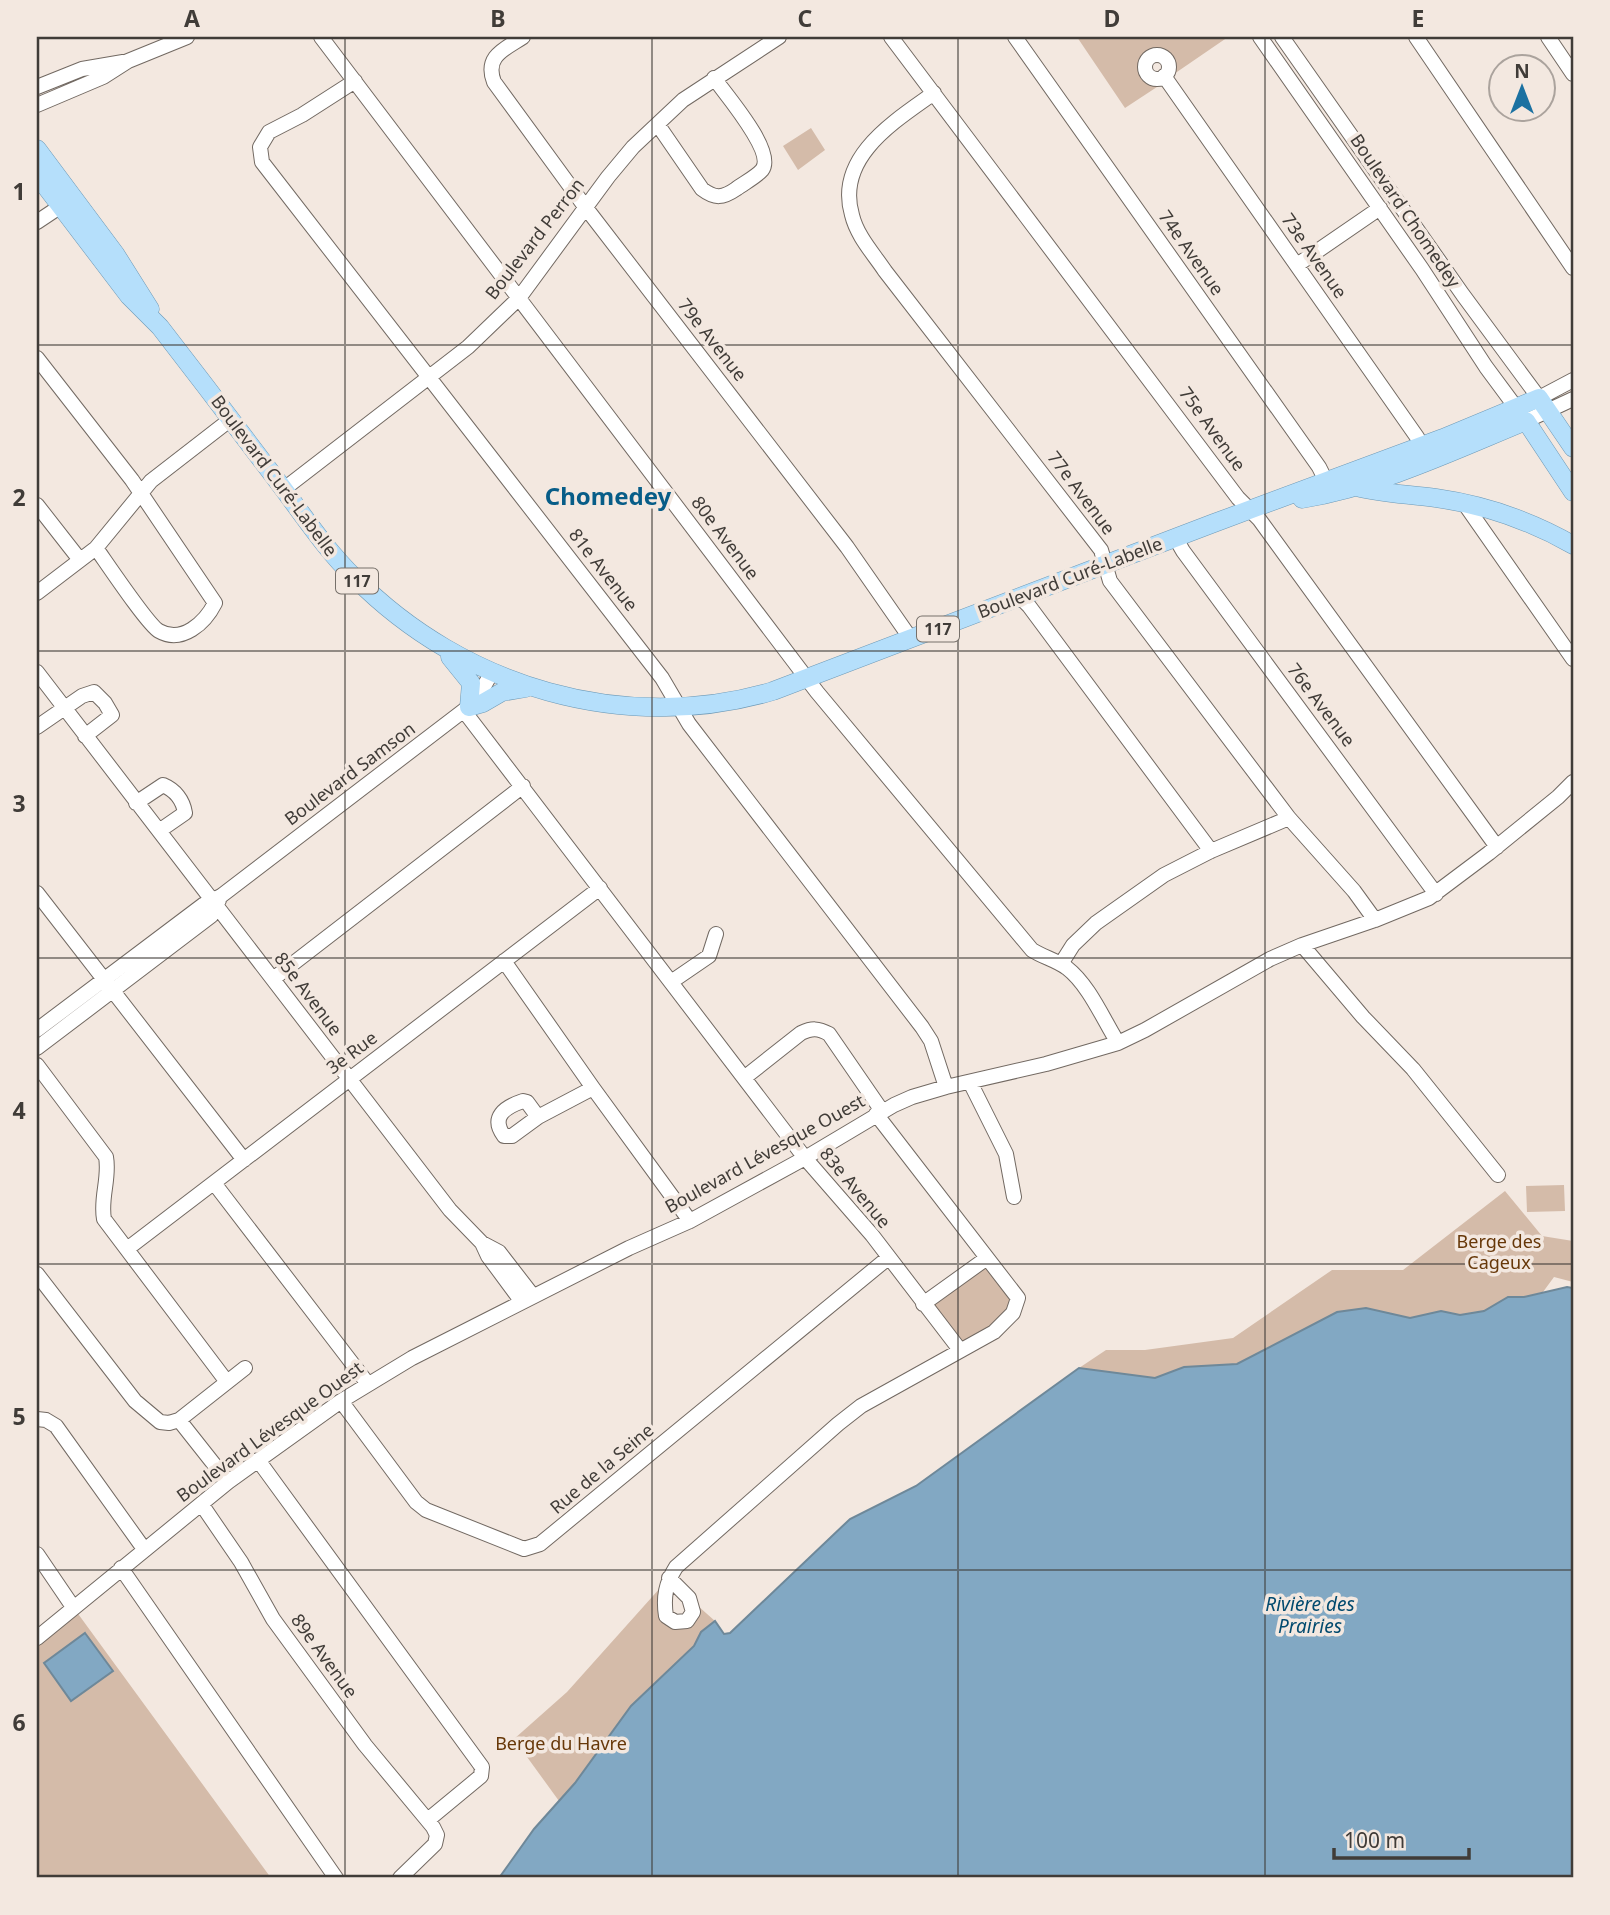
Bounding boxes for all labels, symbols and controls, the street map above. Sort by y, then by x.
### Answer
text: A [184,2,200,34]
text: B [490,2,506,34]
text: C [798,2,813,34]
text: D [1104,2,1120,34]
text: E [1412,2,1424,34]
north arrow [1488,52,1558,122]
text: N [1514,58,1530,84]
street label: Boulevard Chomedey [1345,129,1467,293]
street label: Boulevard Perron [479,173,589,304]
text: 1 [12,175,26,207]
street label: 74e Avenue [1154,205,1230,300]
street label: 73e Avenue [1277,208,1353,303]
street label: 79e Avenue [673,293,753,386]
street label: 75e Avenue [1174,381,1252,475]
street label: Boulevard Curé-Labelle [206,390,343,561]
street label: 77e Avenue [1043,446,1121,539]
district label: Chomedey [545,479,672,512]
text: 2 [12,481,26,513]
street label: 80e Avenue [687,491,765,584]
street label: 81e Avenue [564,523,644,616]
street label: Boulevard Curé-Labelle [974,531,1165,623]
road number: 117 [336,568,378,594]
road number: 117 [917,616,959,642]
street label: 76e Avenue [1283,658,1361,751]
street label: Boulevard Samson [279,716,420,830]
text: 3 [12,787,26,819]
street label: 85e Avenue [270,947,348,1040]
street label: 3e Rue [321,1025,382,1079]
street label: Boulevard Lévesque Ouest [660,1088,869,1218]
text: 4 [12,1094,26,1126]
street label: 83e Avenue [815,1142,897,1233]
park label: Berge des Cageux [1457,1229,1541,1274]
street label: Boulevard Lévesque Ouest [171,1355,368,1507]
text: 5 [12,1400,26,1432]
street label: Rue de la Seine [544,1418,658,1519]
water label: Rivière des Prairies [1265,1591,1355,1639]
street label: 89e Avenue [286,1608,364,1702]
text: 6 [12,1706,26,1738]
park label: Berge du Havre [495,1731,627,1755]
scale bar [1334,1817,1468,1861]
text: 100 m [1344,1826,1405,1854]

